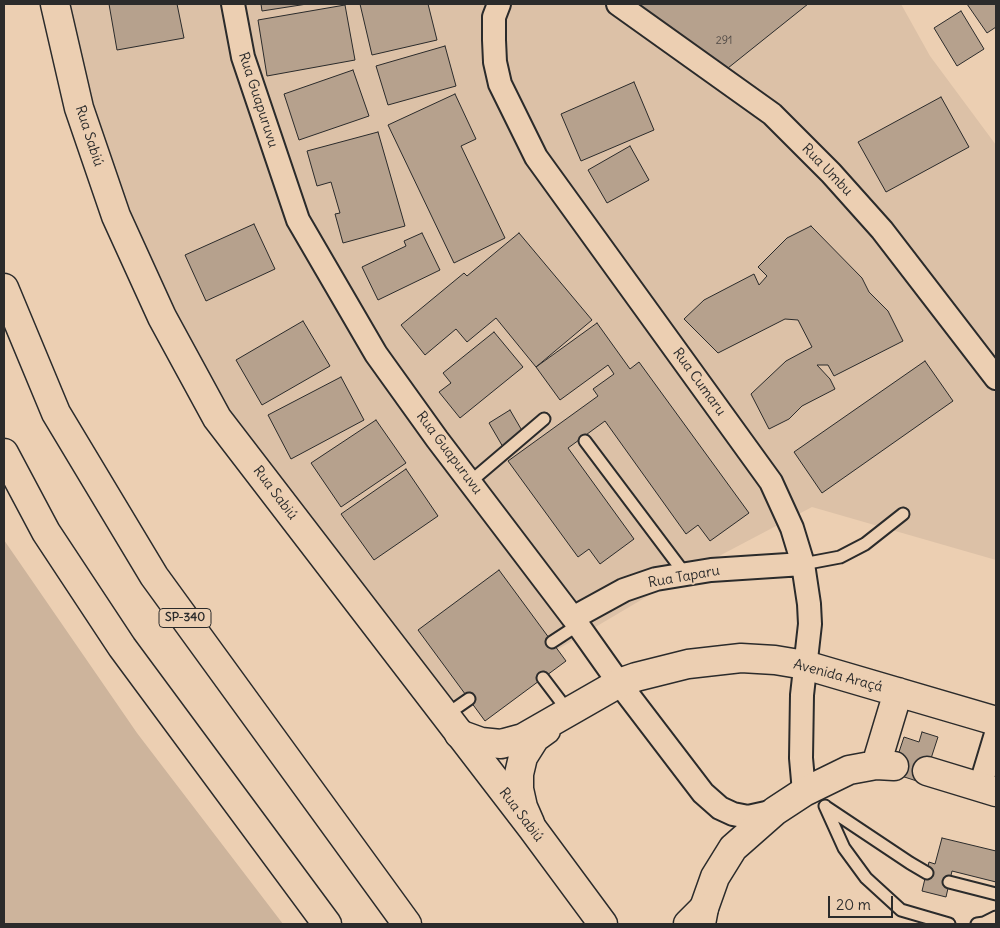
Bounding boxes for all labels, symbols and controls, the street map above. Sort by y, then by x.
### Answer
house number: 291 [716,34,732,48]
street label: Rua Guapuruvu [235,50,281,150]
street label: Rua Sabiú [71,103,107,169]
street label: Rua Umbu [798,140,856,200]
street label: Rua Cumaru [669,345,729,419]
street label: Rua Guapuruvu [412,408,486,498]
street label: Rua Sabiú [249,463,301,523]
street label: Rua Taparu [647,562,721,592]
road number: SP-340 [159,608,211,628]
street label: Avenida Araçá [792,656,884,696]
street label: Rua Sabiú [495,785,547,845]
scale bar [830,886,895,918]
text: 20 m [836,895,871,914]

